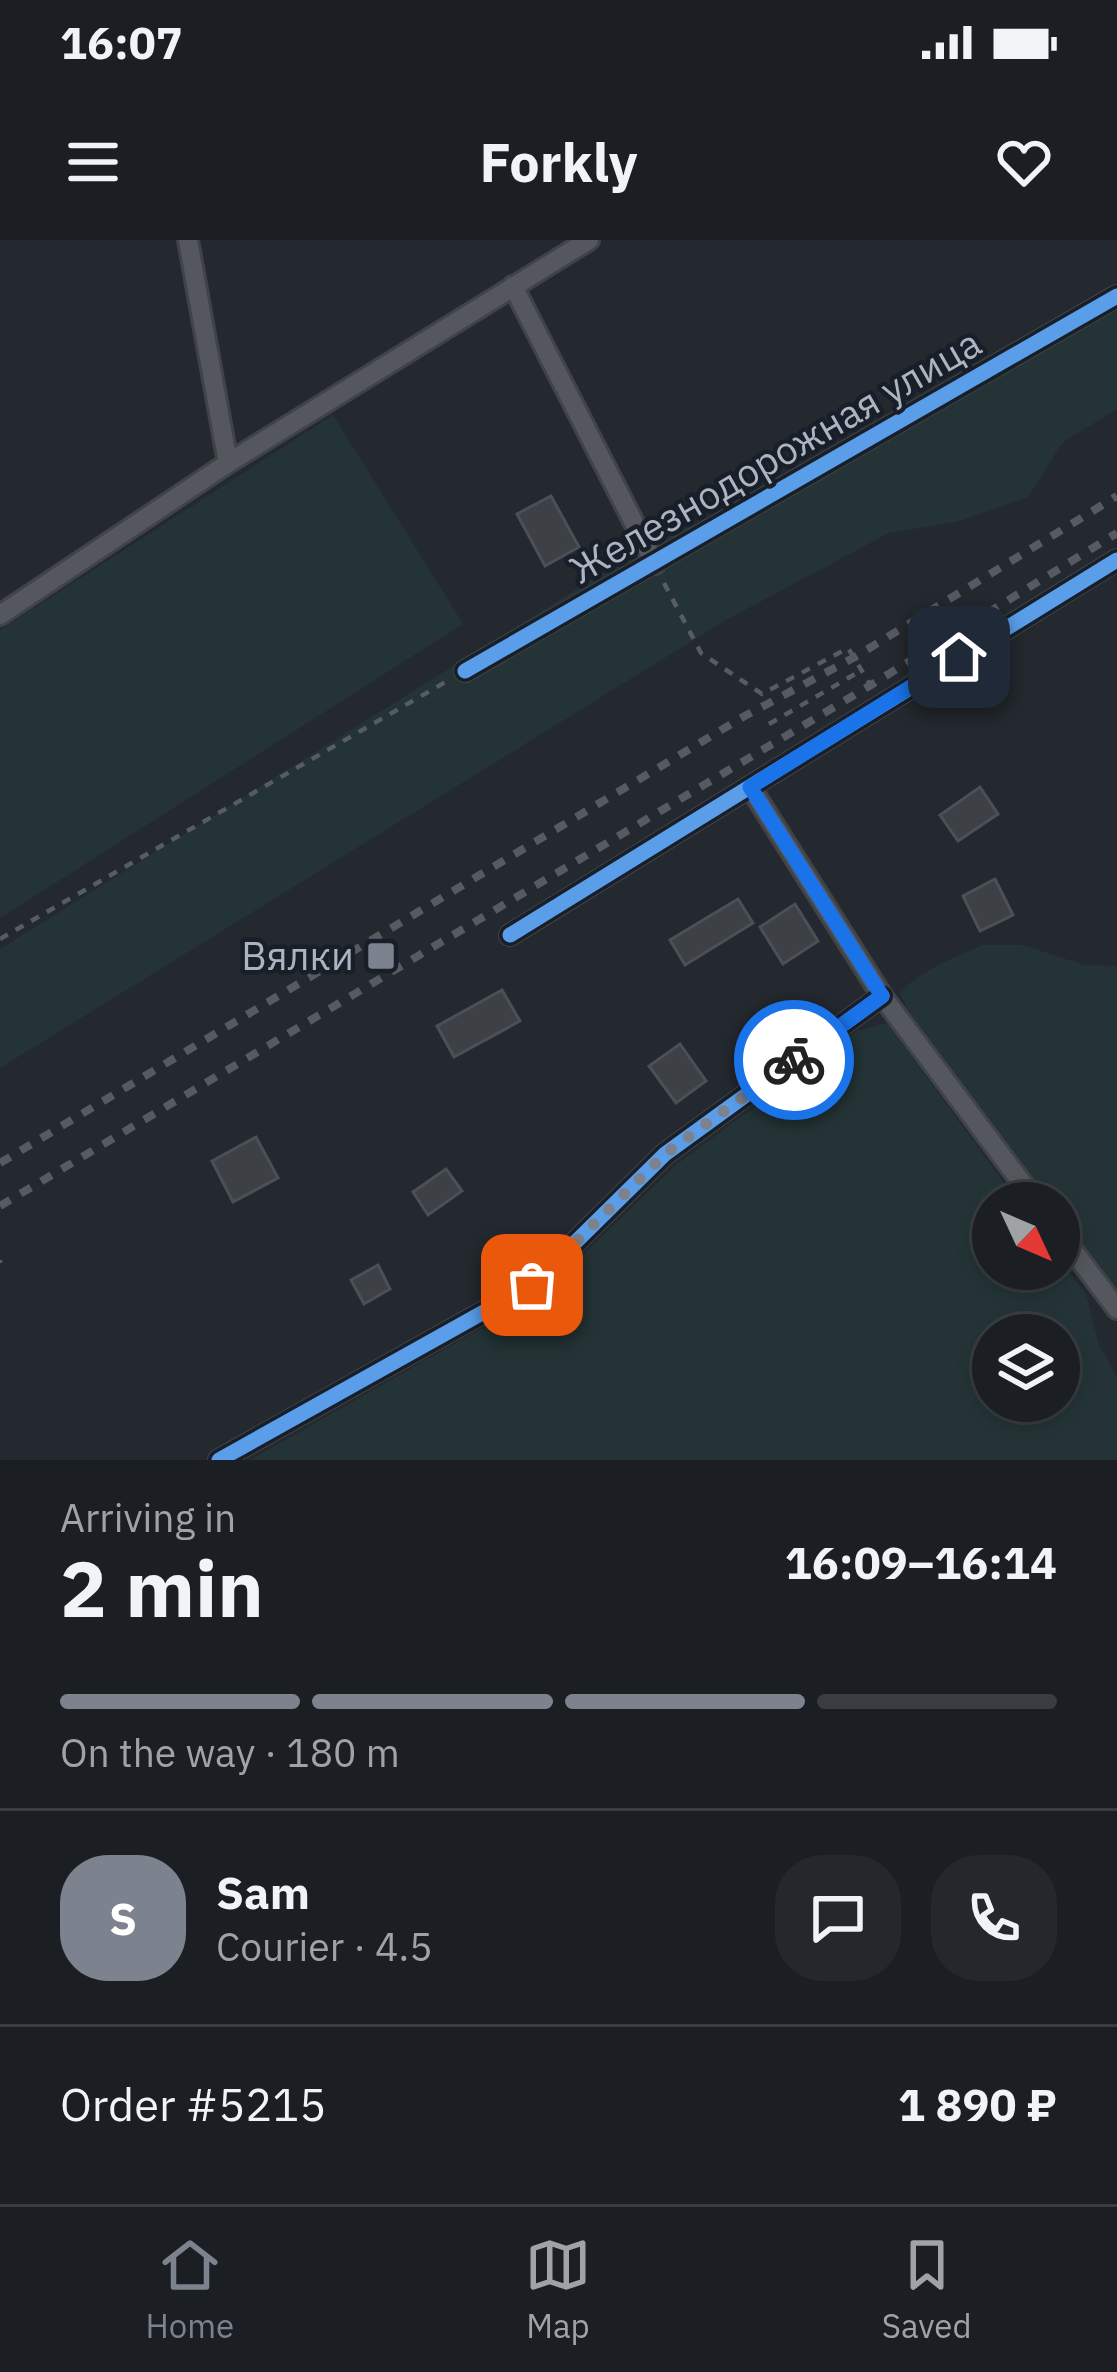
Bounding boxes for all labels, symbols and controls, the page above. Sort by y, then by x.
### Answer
text: 16:07 [60,13,183,71]
text: Forkly [479,127,638,197]
icon: menu [60,129,126,195]
icon: heart [991,129,1057,195]
street label: Железнодорожная улица [560,317,990,594]
pin [908,606,1010,708]
icon: home [926,624,992,690]
place label: Вялки [241,930,354,981]
marker: Вялки [365,940,397,972]
courier [734,1000,854,1120]
icon: bike [761,1027,827,1093]
north arrow [972,1182,1080,1290]
map controls [972,1182,1080,1422]
pin [481,1234,583,1336]
icon: bag [499,1252,565,1318]
button: layers [972,1314,1080,1422]
text: Arriving in [60,1492,236,1543]
text: 16:09–16:14 [785,1533,1057,1591]
text: 2 min [60,1537,264,1638]
text: On the way · 180 m [60,1727,400,1778]
button: chat [775,1855,901,1981]
button: phone [931,1855,1057,1981]
text: Sam [216,1863,310,1921]
text: S [109,1889,137,1947]
text: Courier · 4.5 [216,1921,433,1972]
text: Order #5215 [60,2075,326,2133]
text: 1 890 ₽ [898,2075,1057,2133]
tab: Home [145,2232,234,2347]
tab: Map [525,2232,591,2347]
tab: Saved [882,2232,972,2347]

